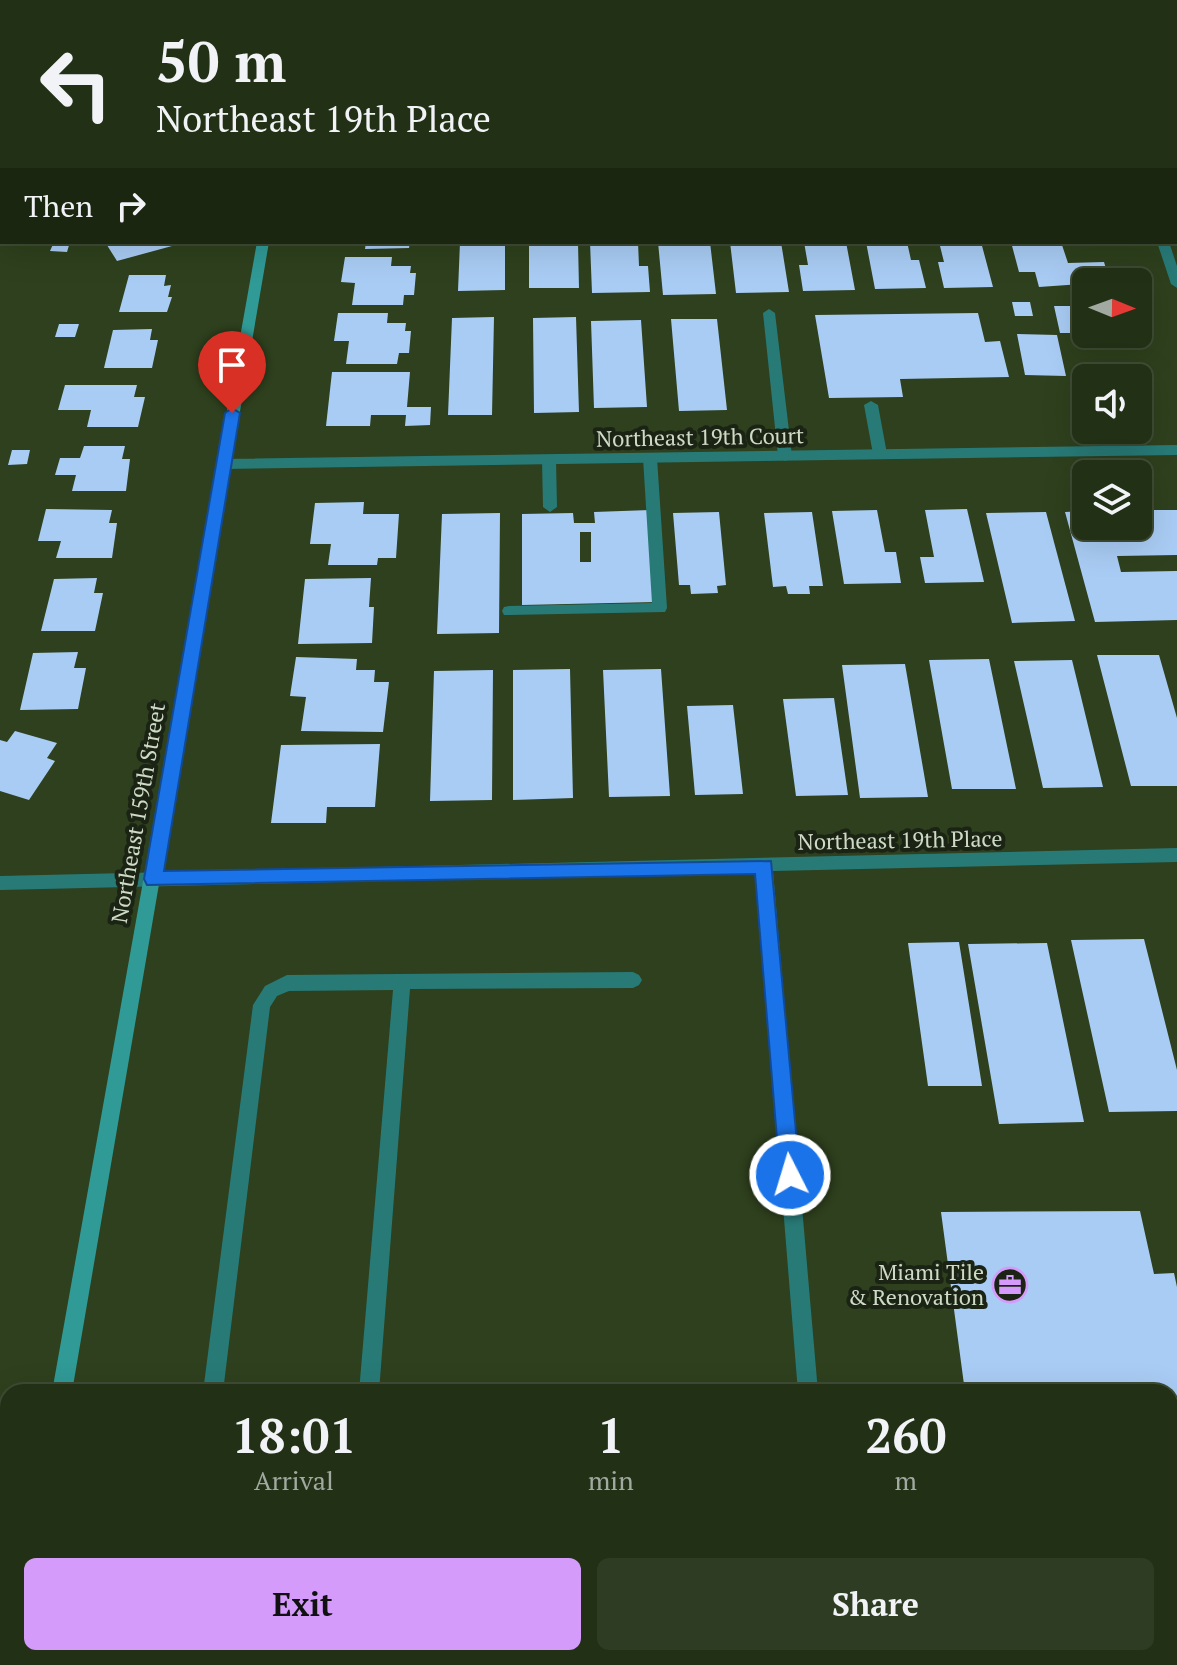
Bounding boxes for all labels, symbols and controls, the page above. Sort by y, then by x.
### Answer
text: 50 m [156,24,286,98]
icon: left [24,32,128,136]
text: Northeast 19th Place [156,95,491,142]
icon: right [109,184,153,228]
text: Then [24,186,93,226]
north arrow [1072,268,1152,348]
map controls [1072,268,1152,540]
pin [198,331,266,413]
icon: arrive [210,343,254,387]
button: sound [1072,364,1152,444]
street label: Northeast 19th Court [596,420,804,453]
button: layers [1072,460,1152,540]
street label: Northeast 159th Street [104,700,171,925]
street label: Northeast 19th Place [797,823,1003,856]
position arrow [748,1133,832,1217]
place label: Miami Tile & Renovation [848,1257,984,1311]
office icon: Miami Tile & Renovation [991,1266,1029,1304]
text: 18:01 [231,1403,356,1467]
text: 1 [597,1403,624,1467]
text: 260 [865,1403,947,1467]
text: Arrival [254,1463,334,1497]
text: min [588,1463,634,1497]
text: m [895,1463,917,1497]
button: Exit [24,1558,581,1650]
button: Share [597,1558,1154,1650]

